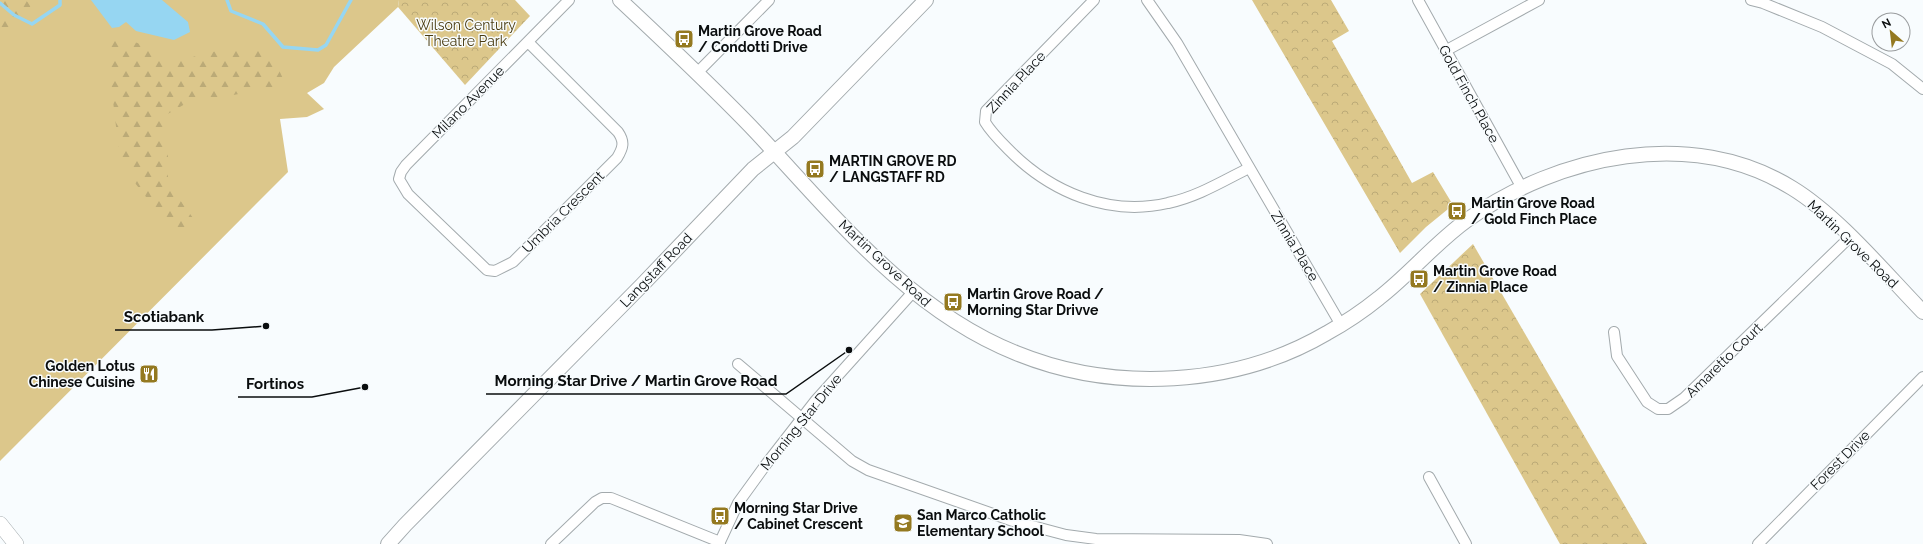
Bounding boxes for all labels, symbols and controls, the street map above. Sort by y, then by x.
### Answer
north arrow [1871,12,1911,52]
text: N [1880,16,1893,31]
park label: Wilson Century Theatre Park [416,17,516,49]
place label: Martin Grove Road / Condotti Drive [698,23,822,55]
bus stop icon: Martin Grove Road / Condotti Drive [673,28,695,50]
street label: Gold Finch Place [1436,42,1502,146]
street label: Zinnia Place [983,48,1049,116]
street label: Milano Avenue [429,63,507,141]
place label: MARTIN GROVE RD / LANGSTAFF RD [829,153,957,185]
bus stop icon: MARTIN GROVE RD / LANGSTAFF RD [804,158,826,180]
street label: Umbria Crescent [519,168,607,256]
place label: Martin Grove Road / Gold Finch Place [1471,195,1597,227]
street label: Martin Grove Road [1804,197,1902,291]
bus stop icon: Martin Grove Road / Gold Finch Place [1446,200,1468,222]
street label: Zinnia Place [1268,208,1322,284]
street label: Martin Grove Road [836,216,934,310]
street label: Langstaff Road [617,230,695,310]
place label: Martin Grove Road / Zinnia Place [1433,263,1557,295]
bus stop icon: Martin Grove Road / Zinnia Place [1408,268,1430,290]
place label: Martin Grove Road / Morning Star Drivve [967,286,1104,318]
bus stop icon: Martin Grove Road / Morning Star Drivve [942,291,964,313]
callout: Scotiabank [115,303,212,330]
text: Scotiabank [124,308,205,326]
street label: Amaretto Court [1683,319,1766,400]
place label: Golden Lotus Chinese Cuisine [29,358,136,390]
restaurant icon: Golden Lotus Chinese Cuisine [138,363,160,385]
callout: Morning Star Drive / Martin Grove Road [486,367,786,394]
callout: Fortinos [238,370,312,397]
street label: Morning Star Drive [757,371,845,473]
text: Morning Star Drive / Martin Grove Road [495,372,778,390]
text: Fortinos [246,375,304,393]
street label: Forest Drive [1807,427,1873,493]
place label: Morning Star Drive / Cabinet Crescent [734,500,864,532]
bus stop icon: Morning Star Drive / Cabinet Crescent [709,505,731,527]
place label: San Marco Catholic Elementary School [917,507,1046,539]
school or university icon: San Marco Catholic Elementary School [892,512,914,534]

